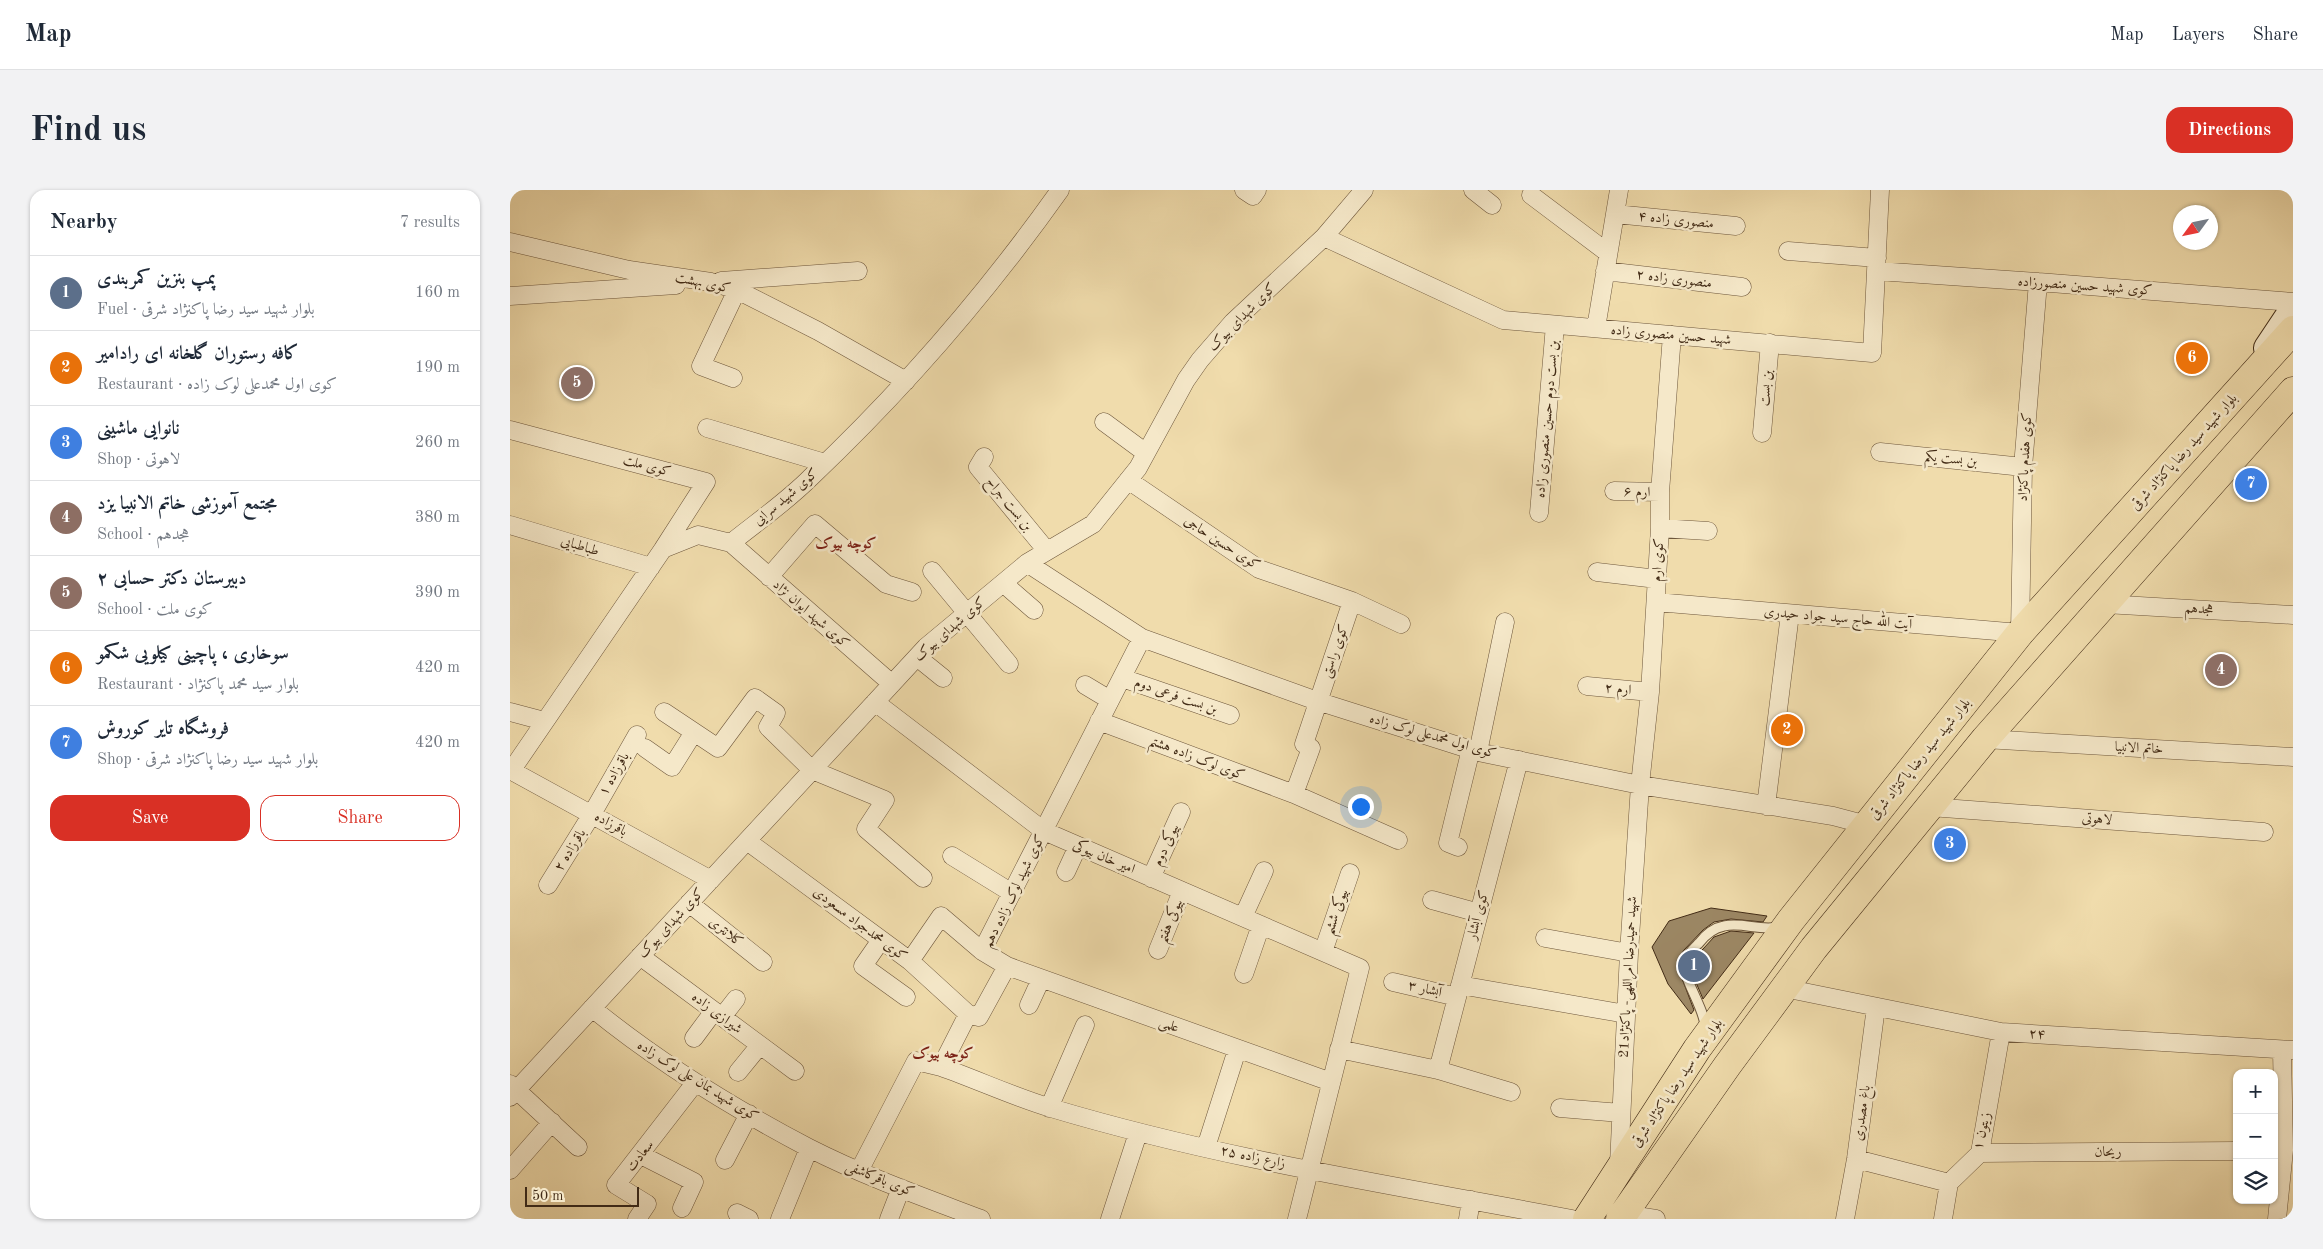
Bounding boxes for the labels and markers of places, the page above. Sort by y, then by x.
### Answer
pin: 6 [2176,339,2208,377]
pin: 5 [561,364,593,402]
pin: 7 [2235,465,2267,503]
pin: 4 [2205,651,2237,689]
pin: 2 [1771,711,1803,749]
pin: 3 [1934,825,1966,863]
pin: 1 [1678,947,1710,985]

